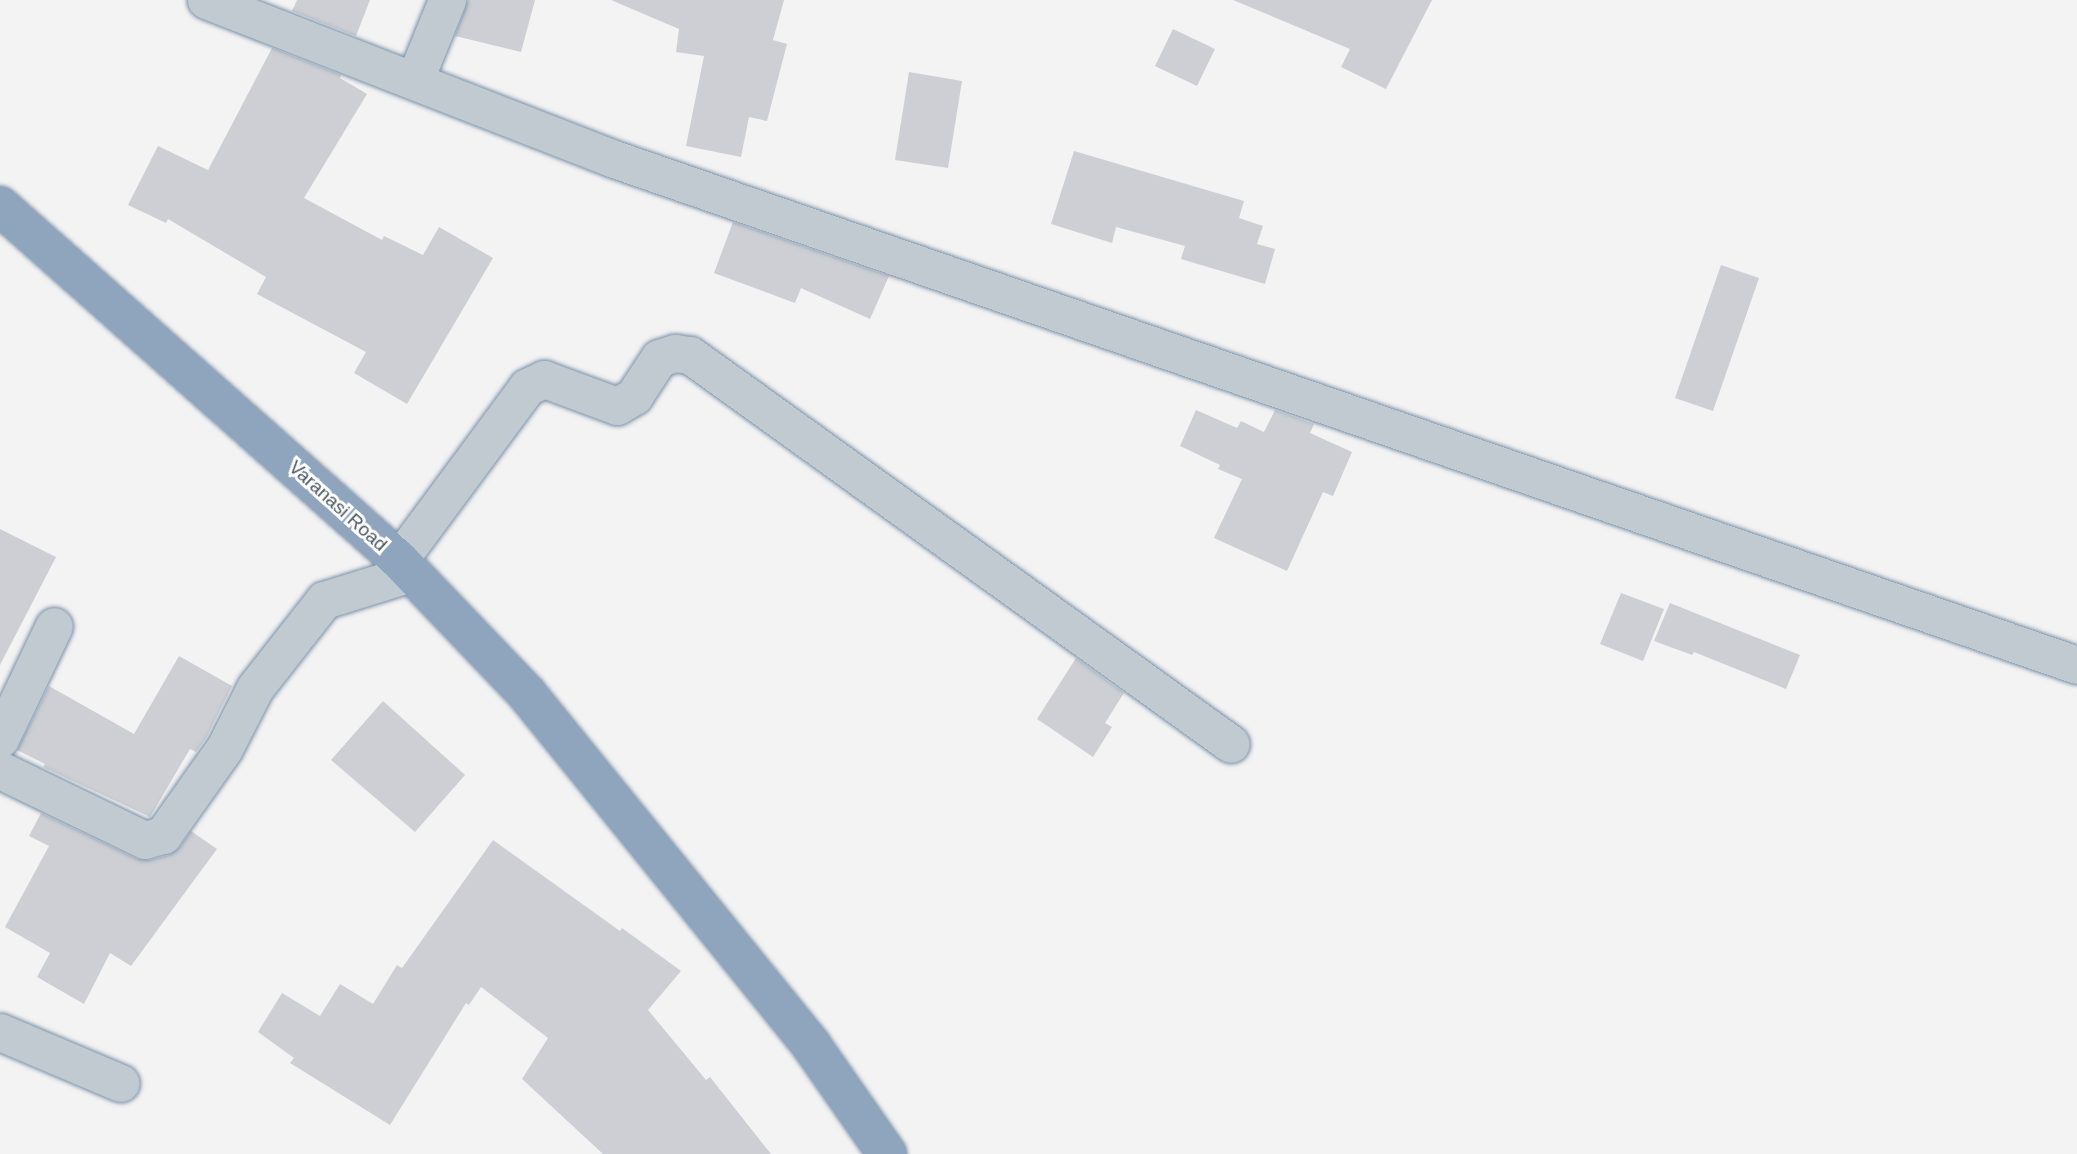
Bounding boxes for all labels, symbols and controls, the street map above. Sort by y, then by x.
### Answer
street label: Varanasi Road [284,456,392,556]

